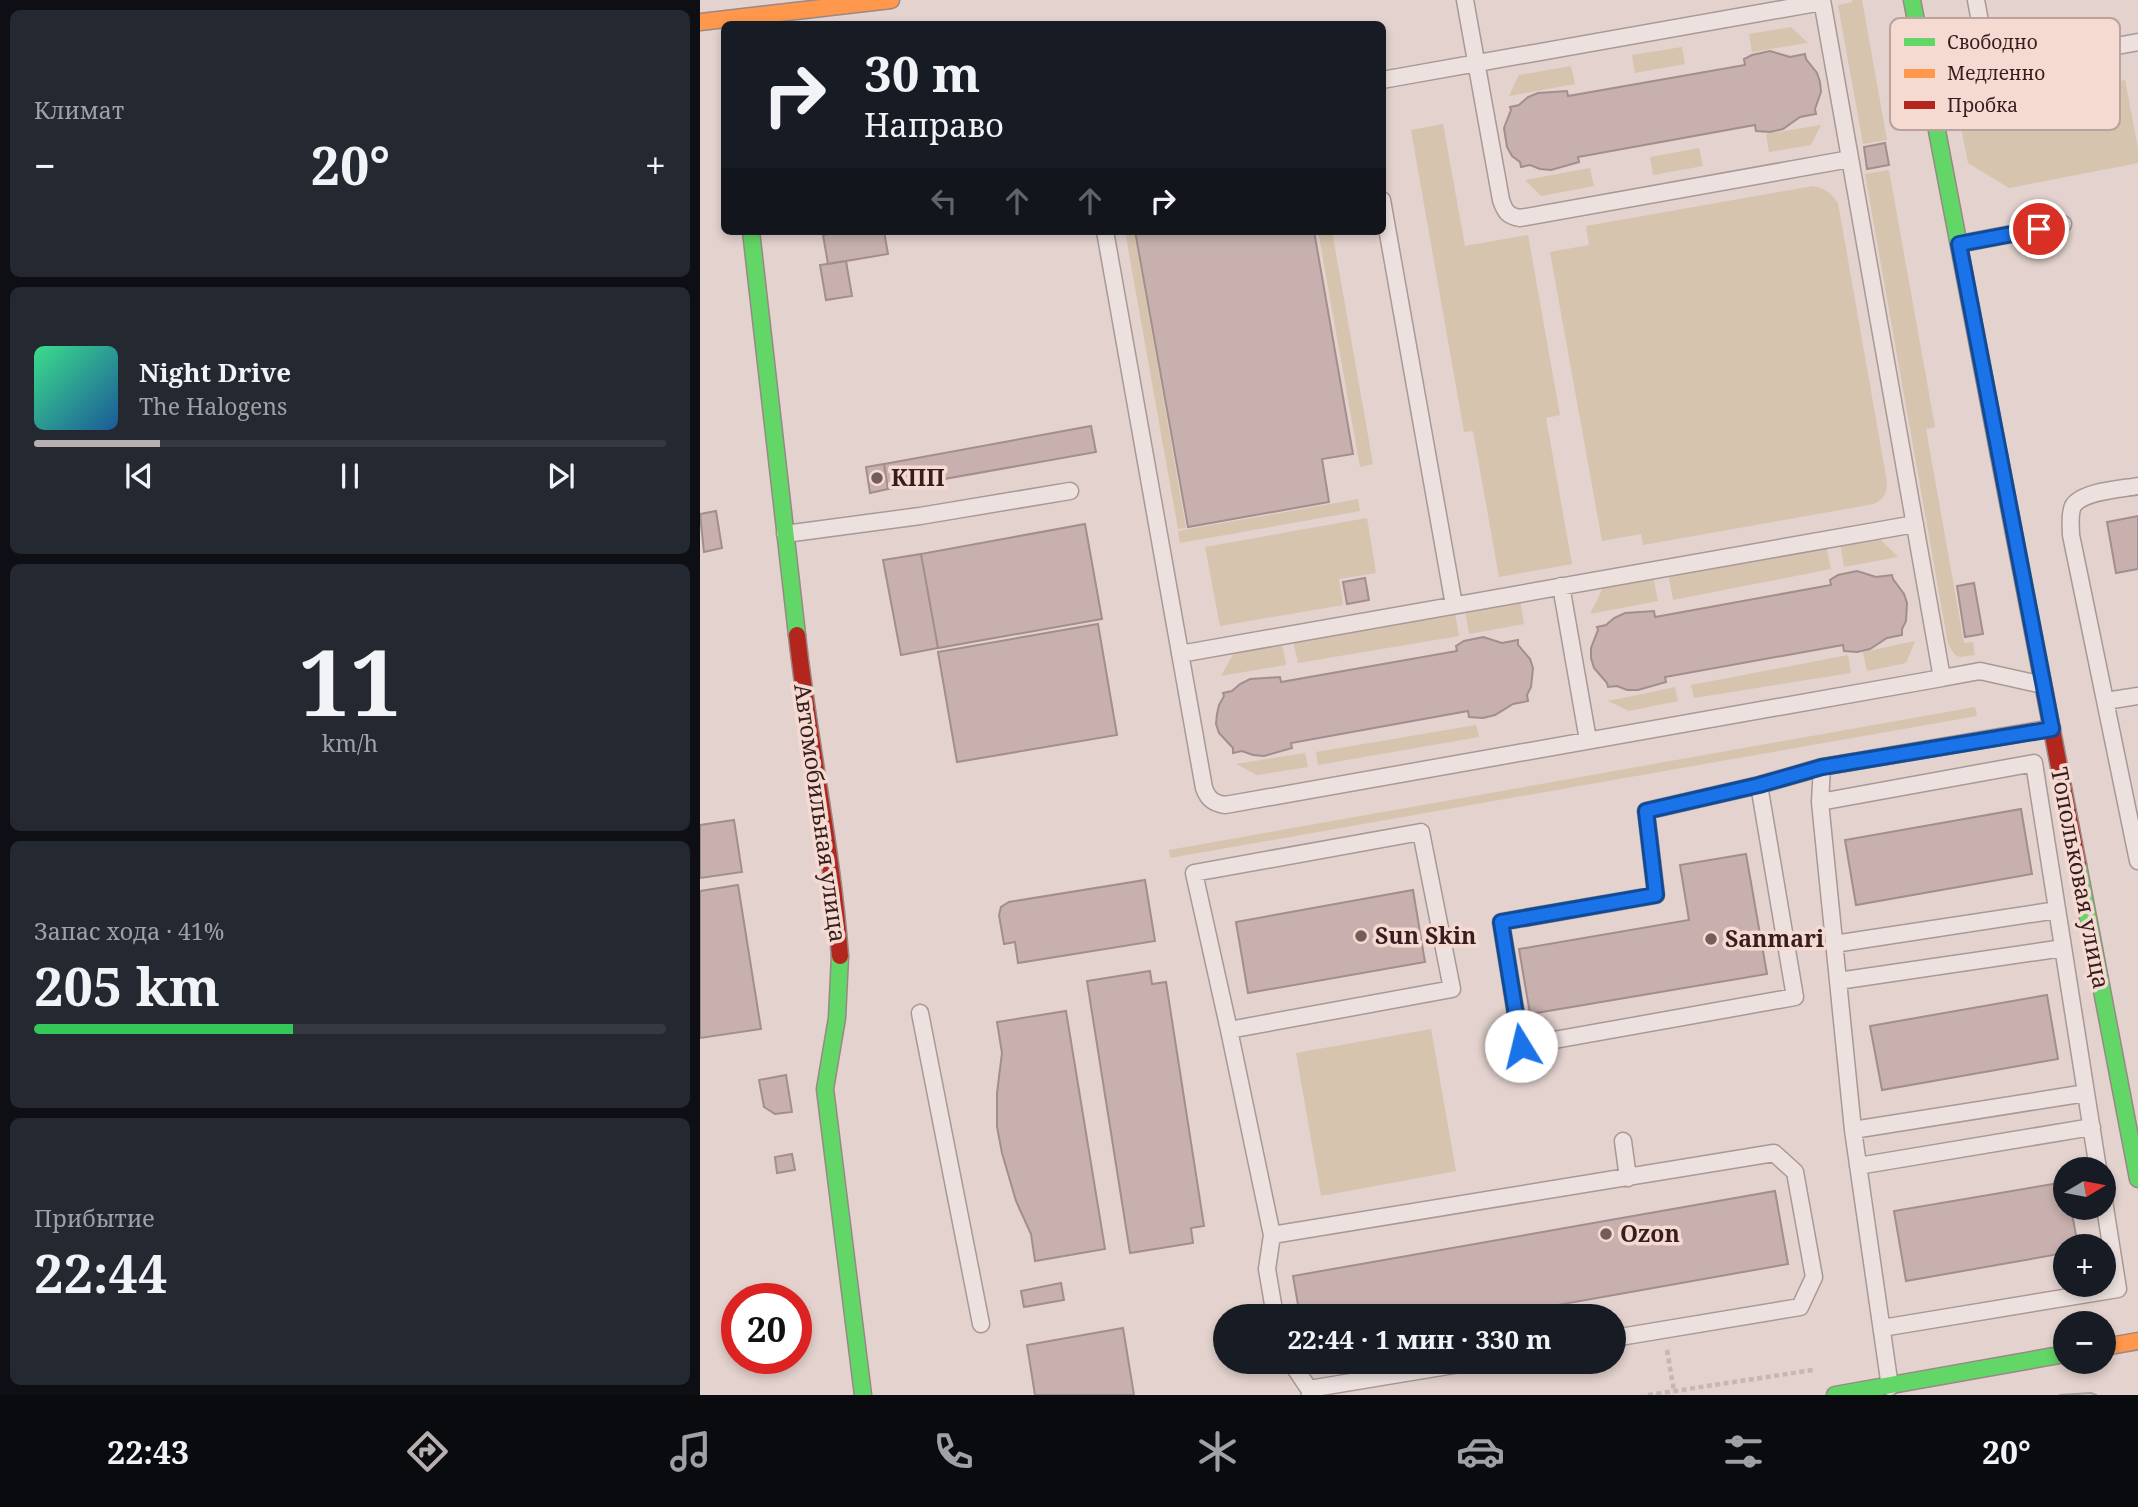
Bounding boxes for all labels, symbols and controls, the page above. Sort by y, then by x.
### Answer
legend [1890,18,2120,130]
text: Свободно [1947,29,2038,55]
text: 30 m [864,40,980,106]
icon: right [749,49,840,140]
text: Медленно [1947,60,2045,86]
text: Пробка [1947,92,2018,118]
text: Климат [34,94,124,126]
text: Направо [864,103,1004,146]
text: 20° [311,129,390,200]
text: − [34,139,56,191]
text: + [645,139,666,191]
icon: left [925,182,963,220]
icon: ahead [998,182,1036,220]
icon: ahead [1071,182,1109,220]
icon: right [1144,182,1182,220]
pin [2009,199,2069,259]
icon: arrive [2020,210,2058,248]
text: Night Drive [139,354,291,390]
text: The Halogens [139,390,287,422]
icon: previous [120,457,158,495]
icon: pause [331,457,369,495]
icon: next [542,457,580,495]
place label: КПП [891,461,945,493]
marker: КПП [869,470,885,486]
text: 11 [299,619,401,743]
street label: Автомобильная улица [787,682,855,944]
text: km/h [322,727,378,759]
street label: Топольковая улица [2044,764,2118,991]
text: Запас хода · 41% [34,915,224,947]
place label: Sun Skin [1375,919,1476,951]
place label: Sanmari [1725,922,1824,954]
marker: Sun Skin [1353,928,1369,944]
marker: Sanmari [1703,931,1719,947]
text: 205 km [34,950,220,1021]
position arrow [1484,1009,1558,1083]
north arrow [2053,1157,2116,1220]
map controls [2053,1157,2116,1374]
text: Прибытие [34,1202,155,1234]
place label: Ozon [1620,1217,1680,1249]
marker: Ozon [1598,1226,1614,1242]
button: + [2053,1234,2116,1297]
text: 22:44 [34,1237,167,1308]
speed limit sign: 20 [721,1283,812,1374]
button: − [2053,1311,2116,1374]
text: 22:44 · 1 мин · 330 m [1287,1321,1552,1357]
icon: directions [403,1427,452,1476]
icon: music [666,1427,715,1476]
icon: phone [929,1427,978,1476]
icon: climate [1193,1427,1242,1476]
icon: car [1456,1427,1505,1476]
icon: filters [1719,1427,1768,1476]
text: 22:43 [107,1430,189,1473]
text: 20° [1982,1430,2031,1473]

